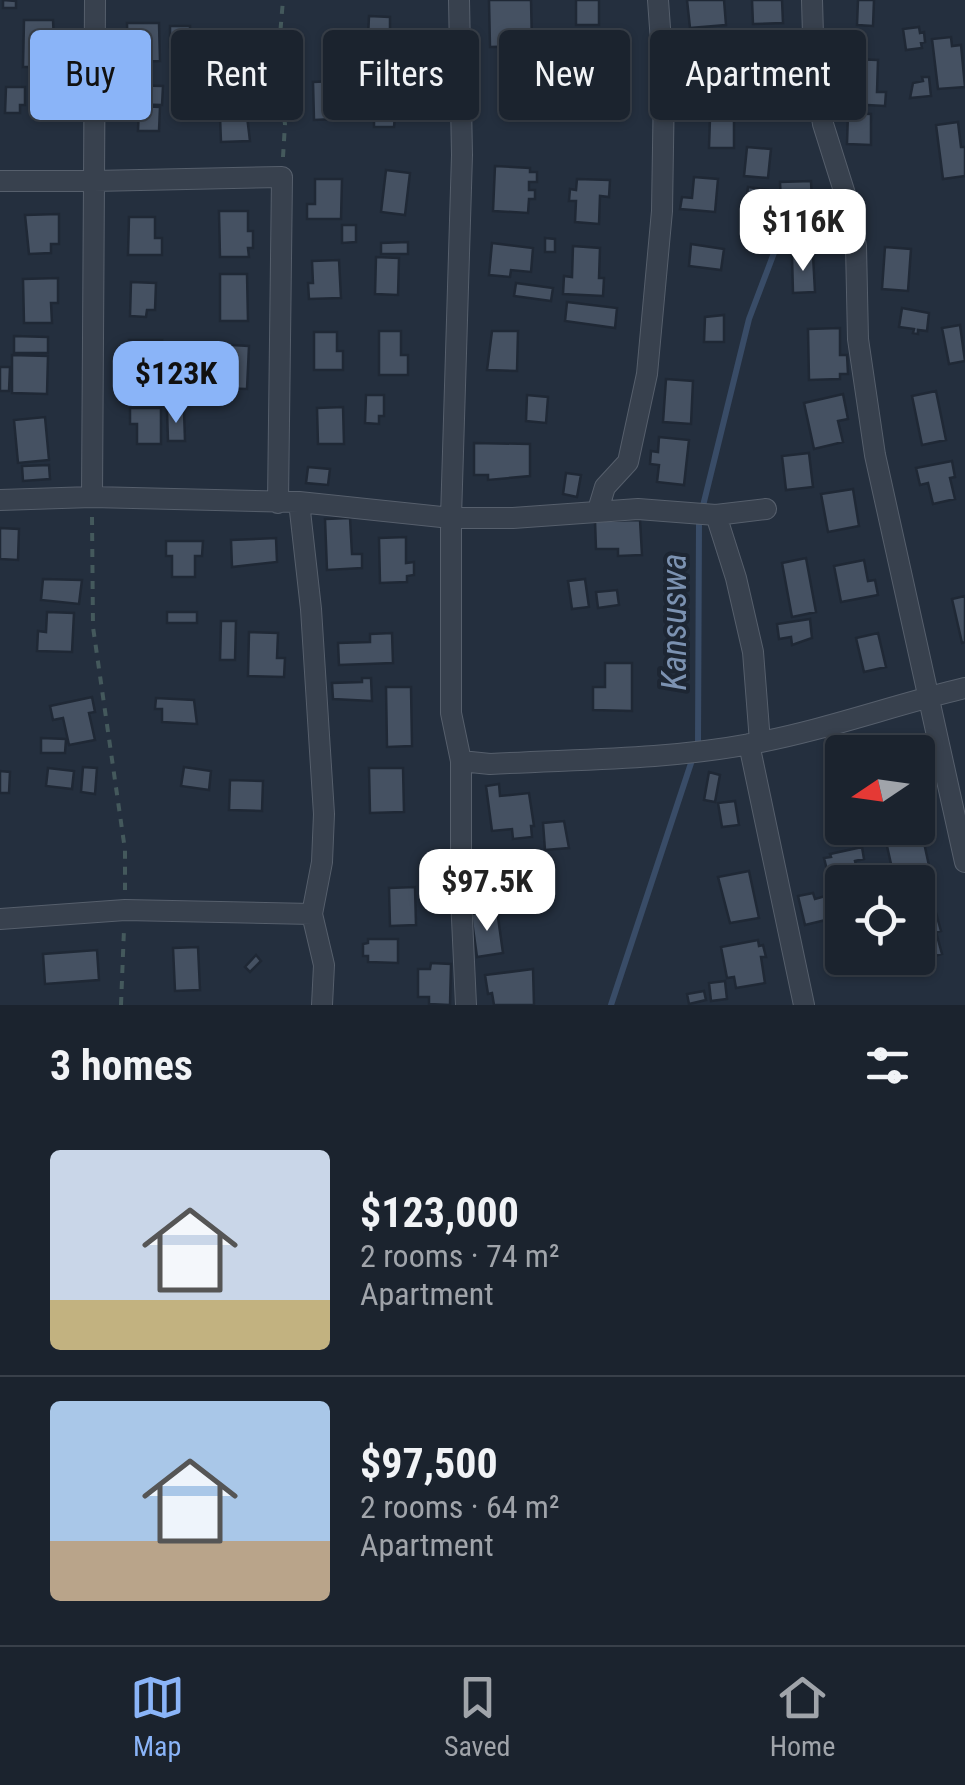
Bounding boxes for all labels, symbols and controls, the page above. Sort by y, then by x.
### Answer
chip: Buy [30,30,151,120]
chip: Rent [171,30,303,120]
chip: Filters [323,30,479,120]
chip: New [499,30,630,120]
chip: Apartment [650,30,866,120]
pin: $116K [733,189,873,274]
text: $116K [762,202,844,240]
pin: $123K [106,341,246,426]
text: $123K [135,354,217,392]
water label: Kansuswa [654,554,695,690]
north arrow [825,735,935,845]
map controls [825,735,935,975]
pin: $97.5K [406,849,568,934]
text: $97.5K [441,862,533,900]
button: locate [825,865,935,975]
icon: filters [860,1038,915,1093]
text: 3 homes [50,1041,193,1090]
text: $123,000 [360,1188,519,1237]
icon: home [130,1190,250,1310]
text: 2 rooms · 74 m² [360,1237,559,1275]
text: Apartment [360,1275,494,1313]
text: $97,500 [360,1439,498,1488]
icon: home [130,1441,250,1561]
text: 2 rooms · 64 m² [360,1488,559,1526]
text: Apartment [360,1526,494,1564]
tab: Map [130,1670,185,1763]
tab: Saved [444,1670,510,1763]
tab: Home [770,1670,835,1763]

